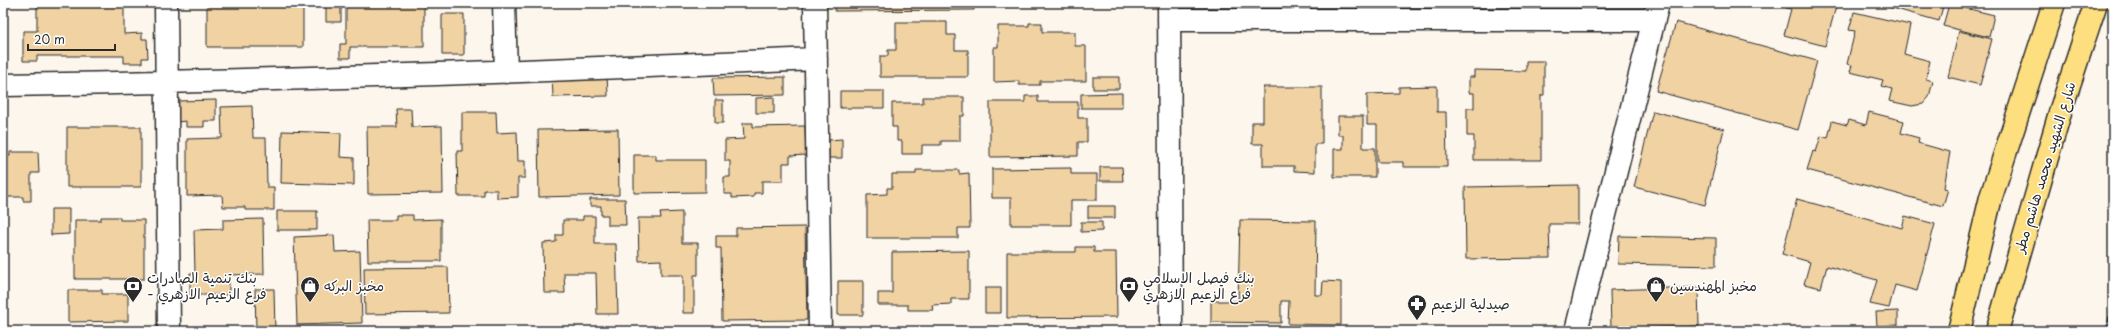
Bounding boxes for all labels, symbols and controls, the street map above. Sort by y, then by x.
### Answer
scale bar [28,26,115,52]
text: 20 m [34,30,65,48]
street label: شارع الشهيد محمد هاشم مطر [2008,79,2081,256]
place label: بنك تنمية الصادرات - فرع الزعيم الازهري [147,267,266,305]
place label: بنك فيصل الاسلامي فرع الزعيم الازهري [1143,267,1255,305]
bank icon: بنك تنمية الصادرات - فرع الزعيم الازهري [122,275,144,303]
shop icon: مخبز البركه [299,275,321,303]
place label: مخبز البركه [324,275,384,296]
bank icon: بنك فيصل الاسلامي فرع الزعيم الازهري [1118,275,1140,303]
shop icon: مخبز المهندسين [1645,275,1667,303]
place label: مخبز المهندسين [1670,275,1757,296]
pharmacy icon: صيدلية الزعيم [1406,293,1428,321]
place label: صيدلية الزعيم [1431,293,1510,315]

